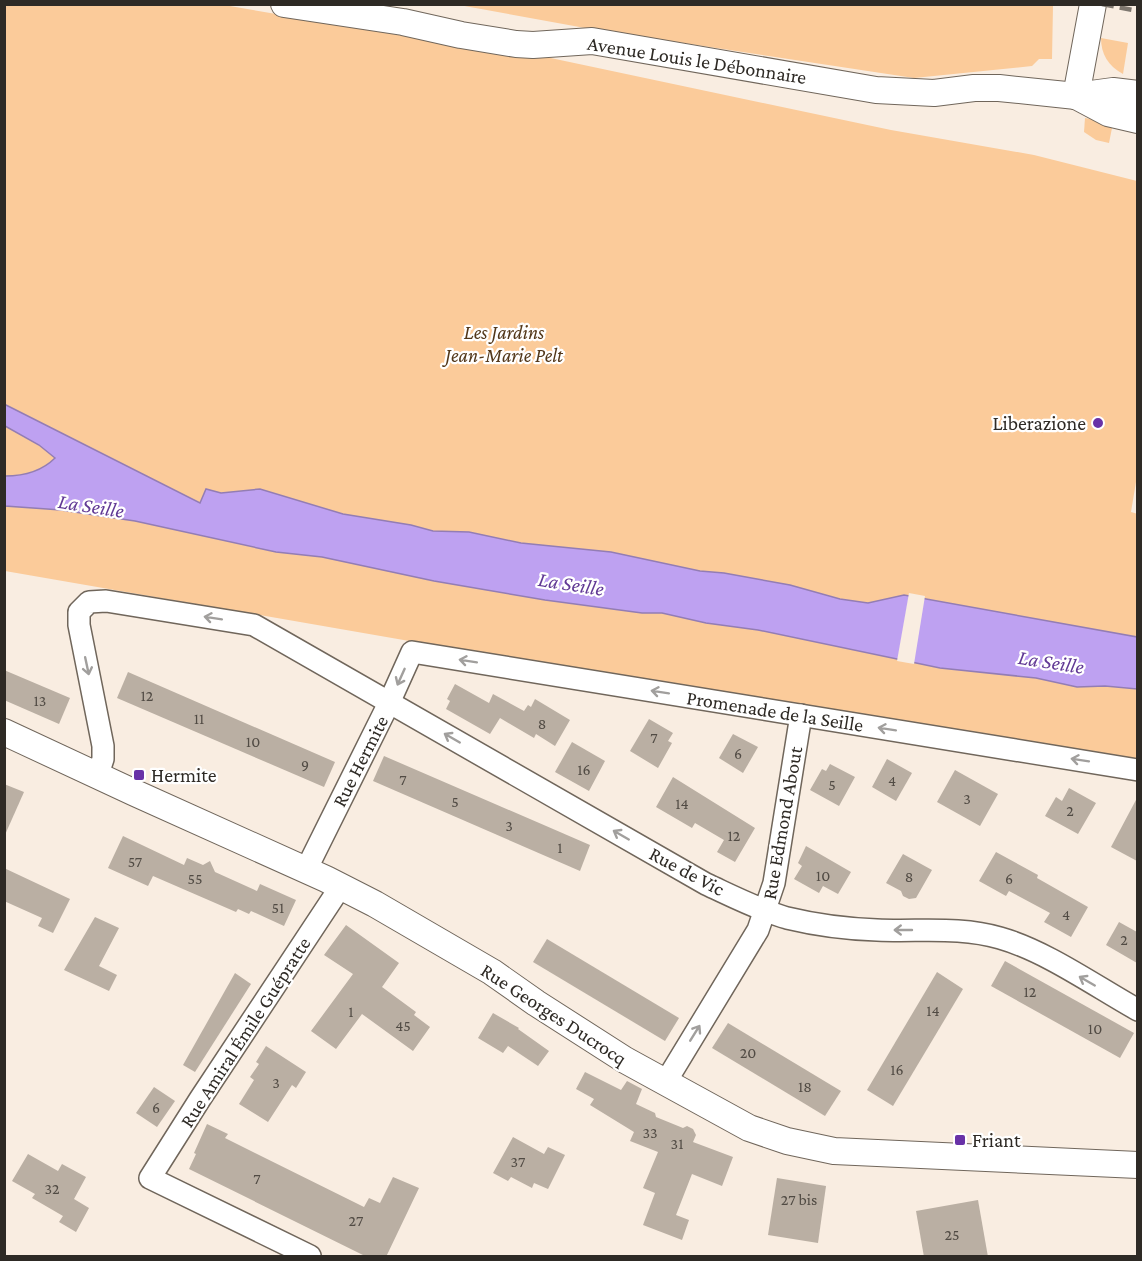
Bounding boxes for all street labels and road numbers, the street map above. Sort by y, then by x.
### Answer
street label: Avenue Louis le Débonnaire [586,32,808,88]
street label: Promenade de la Seille [685,686,865,736]
street label: Rue Hermite [328,711,393,810]
street label: Rue Edmond About [758,744,806,901]
street label: Rue de Vic [646,842,729,900]
street label: Rue Amiral Émile Guépratte [175,933,316,1132]
street label: Rue Georges Ducrocq [476,959,632,1071]

